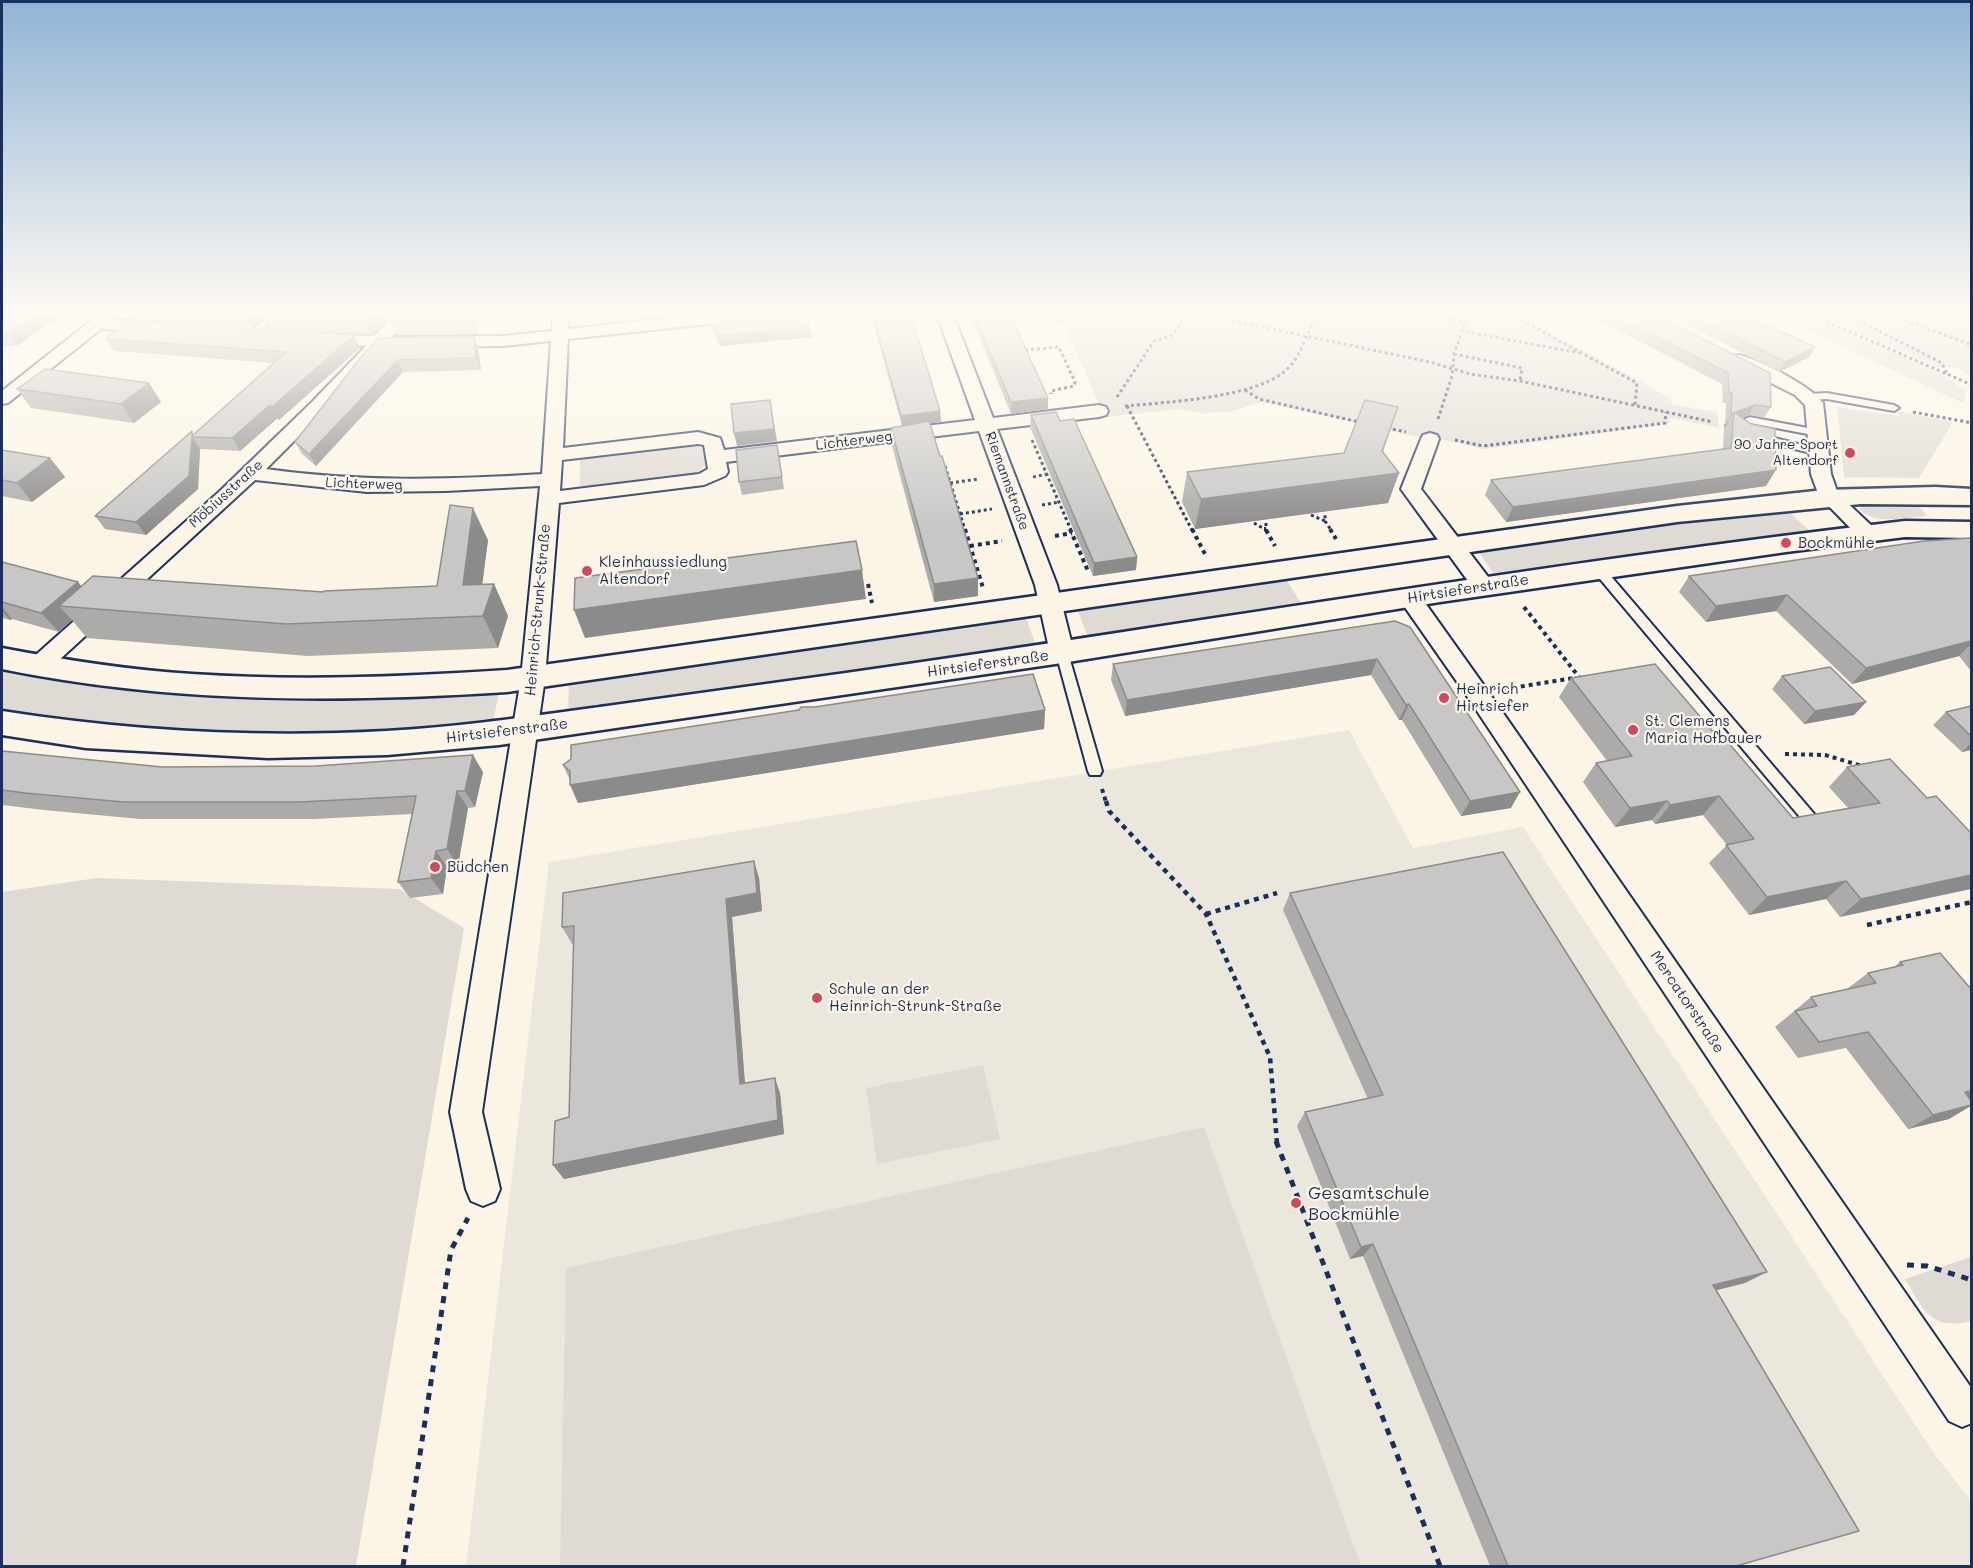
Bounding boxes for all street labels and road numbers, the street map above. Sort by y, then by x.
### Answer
street label: Lichterweg [815,428,893,454]
street label: Riemannstraße [981,429,1033,533]
street label: Möbiusstraße [186,457,266,531]
street label: Lichterweg [325,474,403,494]
street label: Heinrich-Strunk-Straße [522,523,554,697]
street label: Hirtsieferstraße [1406,571,1530,607]
street label: Hirtsieferstraße [926,647,1050,681]
street label: Hirtsieferstraße [445,715,569,747]
street label: Mercatorstraße [1646,947,1728,1057]

